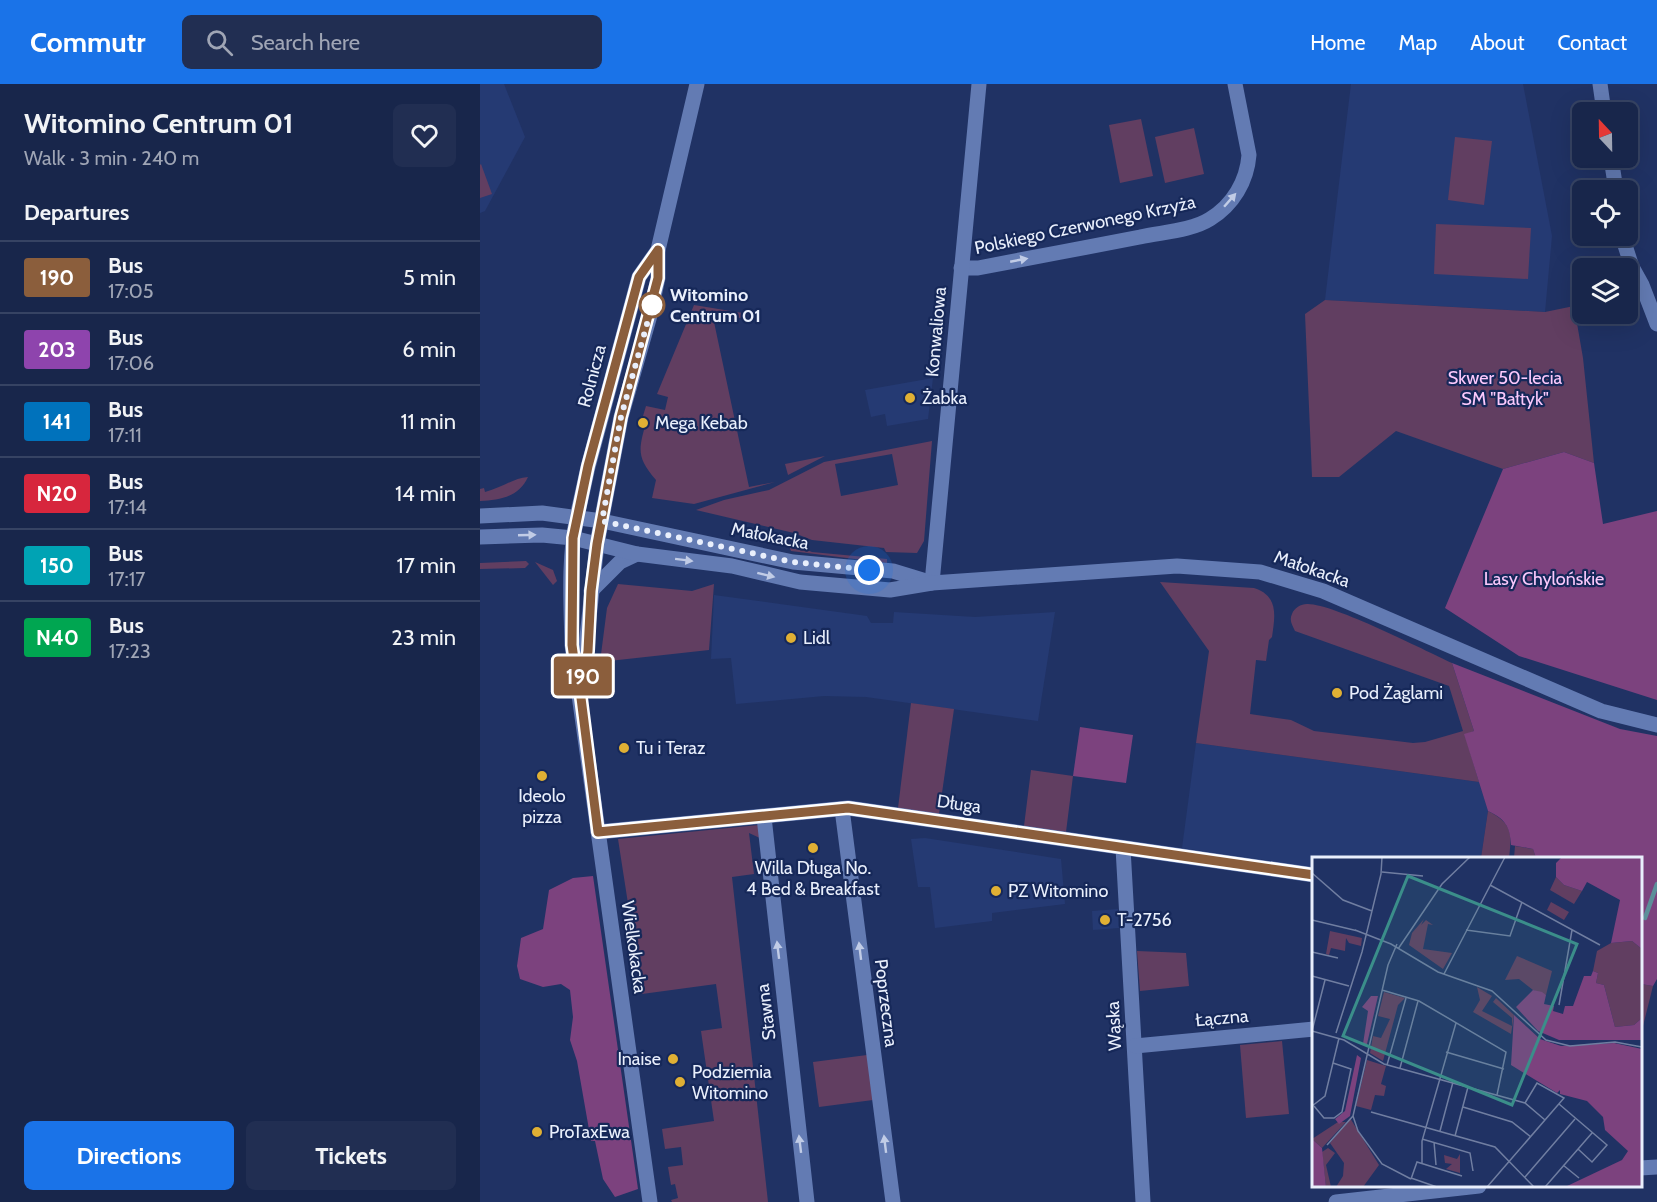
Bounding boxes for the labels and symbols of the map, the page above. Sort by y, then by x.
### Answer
north arrow [1572,102,1638,168]
street label: Polskiego Czerwonego Krzyża [972,191,1198,259]
one-way arrow [1223,193,1236,208]
one-way arrow [1009,255,1028,264]
place label: Witomino Centrum 01 [670,284,761,327]
street label: Konwaliowa [921,286,951,378]
marker: Witomino Centrum 01 [639,292,665,318]
street label: Rolnicza [573,342,611,410]
park label: Skwer 50-lecia SM "Bałtyk" [1448,367,1563,410]
place label: Żabka [922,387,967,409]
marker: Żabka [903,391,917,405]
place label: Mega Kebab [655,412,748,434]
marker: Mega Kebab [636,416,650,430]
street label: Małokacka [729,518,811,554]
one-way arrow [517,530,536,540]
street label: Małokacka [1271,546,1353,592]
one-way arrow [675,555,694,565]
your location [854,555,884,585]
park label: Lasy Chylońskie [1484,568,1604,590]
one-way arrow [757,570,775,580]
place label: Lidl [803,627,831,649]
marker: Lidl [784,631,798,645]
line badge: 190 [548,656,618,696]
place label: Pod Żaglami [1349,682,1443,704]
marker: Pod Żaglami [1330,686,1344,700]
place label: Tu i Teraz [636,737,706,759]
marker: Tu i Teraz [617,741,631,755]
marker: Ideolo pizza [535,769,549,783]
place label: Ideolo pizza [518,785,566,828]
street label: Długa [935,790,983,818]
marker: Willa Długa No. 4 Bed & Breakfast [806,841,820,855]
place label: Willa Długa No. 4 Bed & Breakfast [746,857,880,900]
inset map [1312,857,1642,1187]
place label: PZ Witomino [1008,880,1108,902]
marker: PZ Witomino [989,884,1003,898]
street label: Wielkokacka [617,899,651,995]
place label: T-2756 [1117,909,1172,931]
marker: T-2756 [1098,913,1112,927]
one-way arrow [773,941,783,960]
one-way arrow [855,941,865,960]
street label: Poprzeczna [870,958,902,1049]
street label: Stawna [752,982,780,1041]
street label: Wąska [1102,1000,1126,1051]
street label: Łączna [1195,1005,1250,1031]
place label: Inaise [617,1048,661,1070]
marker: Inaise [666,1052,680,1066]
place label: Podziemia Witomino [692,1061,772,1104]
marker: Podziemia Witomino [673,1075,687,1089]
place label: ProTaxEwa [549,1121,630,1143]
marker: ProTaxEwa [530,1125,544,1139]
one-way arrow [796,1134,805,1153]
one-way arrow [880,1134,890,1153]

